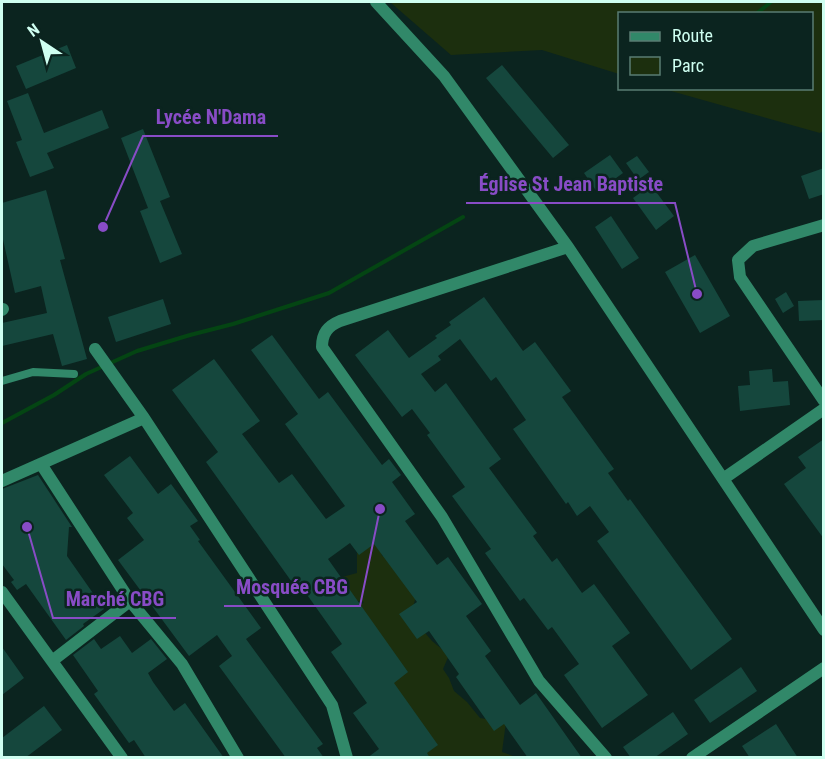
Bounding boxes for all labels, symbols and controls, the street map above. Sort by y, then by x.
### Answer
north arrow [12,12,72,72]
legend [618,12,813,90]
text: N [24,20,43,41]
text: Route [672,25,713,46]
text: Parc [672,55,704,76]
callout: Lycée N'Dama [143,98,278,136]
text: Lycée N'Dama [156,105,266,129]
callout: Église St Jean Baptiste [466,165,675,203]
text: Église St Jean Baptiste [479,172,663,196]
callout: Mosquée CBG [224,568,360,606]
text: Mosquée CBG [236,575,348,599]
callout: Marché CBG [53,580,176,618]
text: Marché CBG [66,587,164,611]

